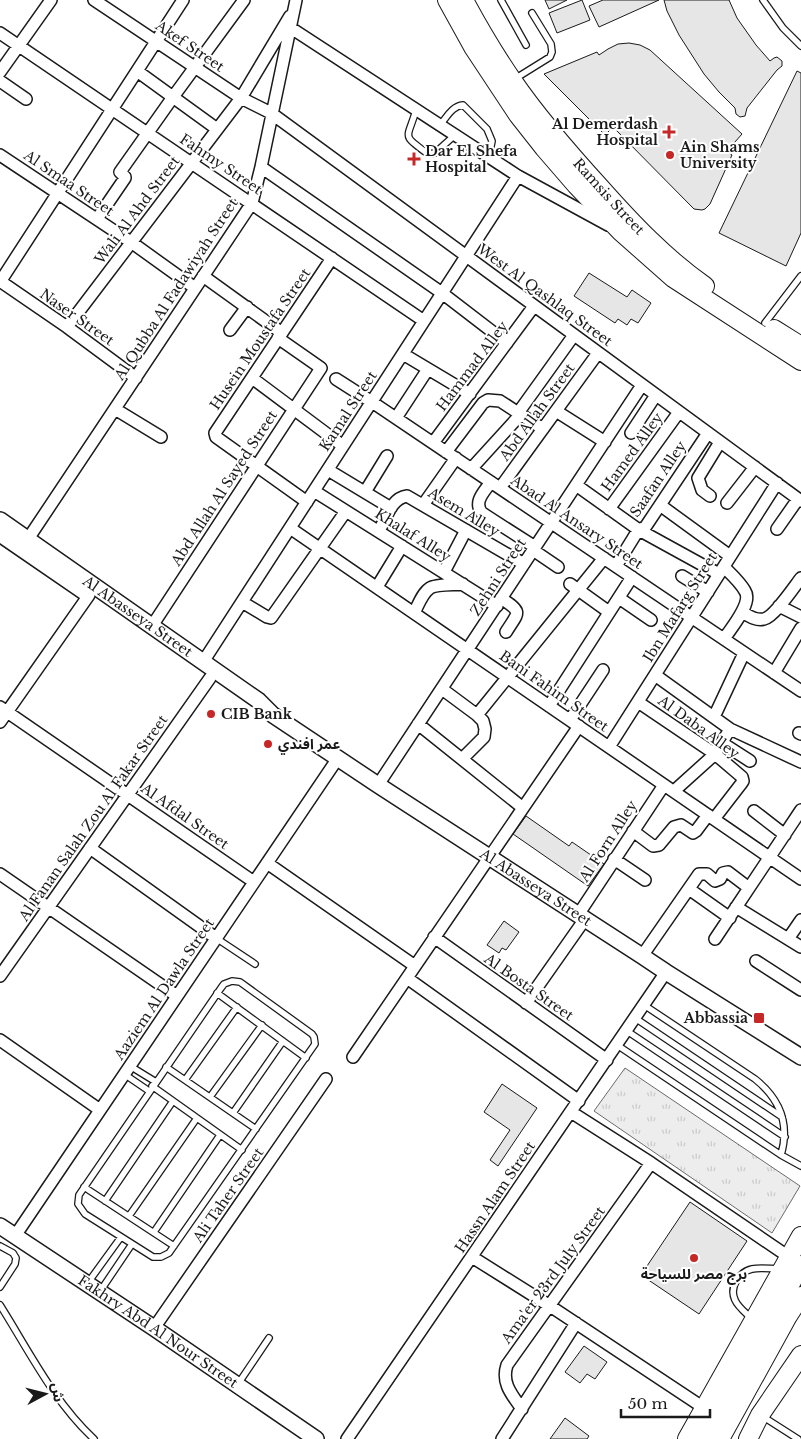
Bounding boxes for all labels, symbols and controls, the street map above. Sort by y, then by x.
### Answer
street label: Akef Street [151,16,228,76]
place label: Al Demerdash Hospital [551,115,658,149]
marker: Al Demerdash Hospital [662,125,676,139]
street label: Fahmy Street [176,130,266,199]
place label: Ain Shams University [679,138,760,172]
place label: Dar El Shefa Hospital [425,142,517,176]
street label: Al Smaa Street [20,146,118,220]
marker: Ain Shams University [664,149,676,161]
street label: Wali Al Ahd Street [90,152,184,268]
marker: Dar El Shefa Hospital [407,152,421,166]
street label: Ramsis Street [569,154,649,239]
street label: Al Qubba Al Fadawiyah Street [110,194,242,384]
street label: West Al Qashlaq Street [473,239,617,350]
street label: Husein Moustafa Street [206,264,315,413]
street label: Naser Street [36,285,118,350]
street label: Hammad Alley [432,317,512,415]
street label: Abd Allah Street [495,359,579,465]
street label: Kamal Street [315,367,381,455]
street label: Abd Allah Al Sayed Street [166,406,281,570]
street label: Hamed Alley [597,409,667,495]
street label: Saafan Alley [626,438,690,520]
street label: Abad Al Ansary Street [507,471,647,573]
street label: Asem Alley [424,483,503,540]
street label: Khalaf Alley [372,504,454,566]
street label: Zehni Street [466,534,530,619]
street label: Ibn Mafarg Street [639,548,721,665]
street label: Al Abasseya Street [79,571,197,661]
street label: Bani Fahim Street [496,647,613,736]
street label: Al Daba Alley [654,691,743,763]
place label: CIB Bank [221,705,293,723]
marker: CIB Bank [205,708,217,720]
street label: Al Fanan Salah Zou Al Fakar Street [14,711,172,925]
place label: عمر افندي [278,735,341,755]
marker: عمر افندي [262,738,274,750]
street label: Al Afdal Street [137,778,233,853]
street label: Al Forn Alley [574,797,641,886]
street label: Al Abasseya Street [476,844,596,930]
street label: Aaziem Al Dawla Street [109,914,219,1064]
street label: Al Bosta Street [480,949,578,1025]
place label: Abbassia [683,1009,748,1027]
marker: Abbassia [752,1011,766,1025]
street label: Hassn Alam Street [451,1137,539,1256]
street label: Ali Taher Street [188,1144,268,1247]
street label: Ama'er 23rd July Street [497,1202,609,1348]
marker: برج مصر للسياحة [688,1252,700,1264]
place label: برج مصر للسياحة [641,1265,747,1285]
street label: Fakhry Abd Al Nour Street [75,1271,242,1392]
north arrow [20,1369,70,1419]
text: ش [48,1382,68,1403]
scale bar [621,1386,710,1418]
text: 50 m [628,1394,668,1413]

